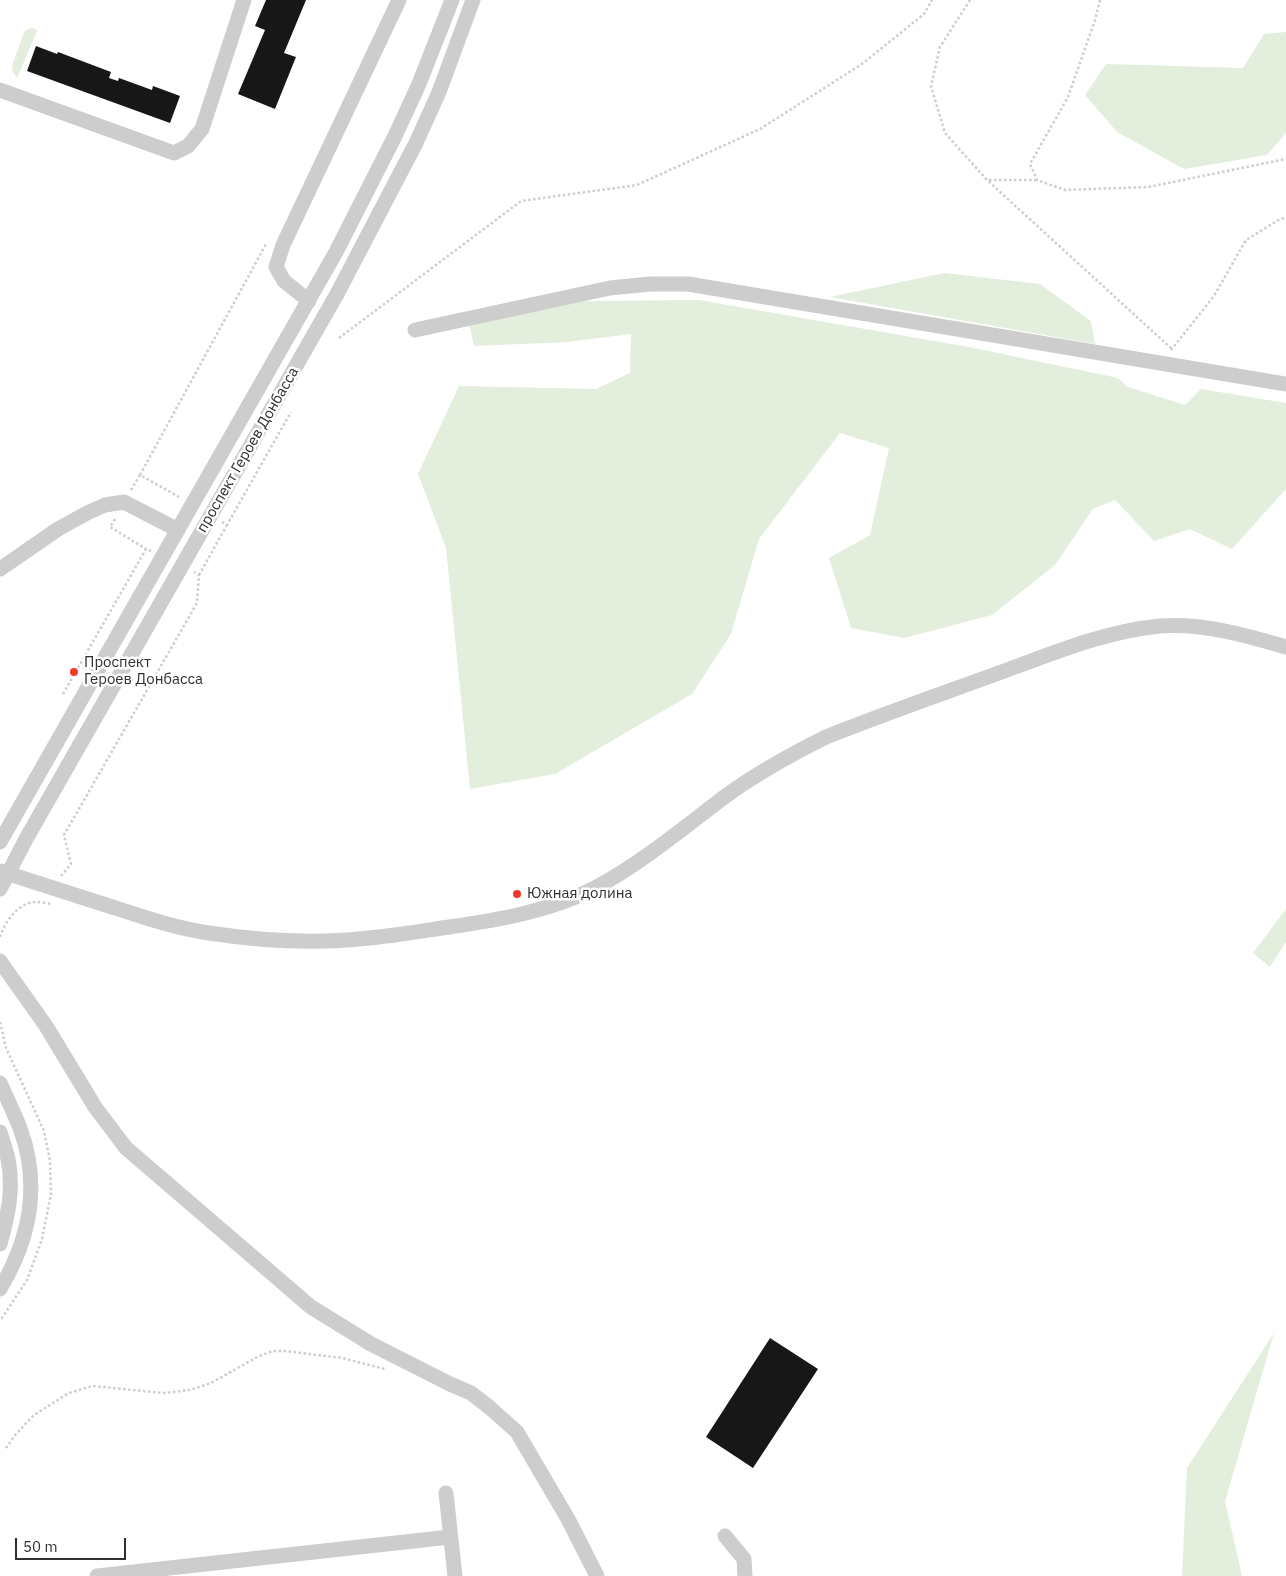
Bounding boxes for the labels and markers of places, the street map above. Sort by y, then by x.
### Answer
place label: Проспект Героев Донбасса [84,654,203,689]
marker: Проспект Героев Донбасса [68,666,80,678]
place label: Южная долина [527,885,633,903]
marker: Южная долина [511,888,523,900]

